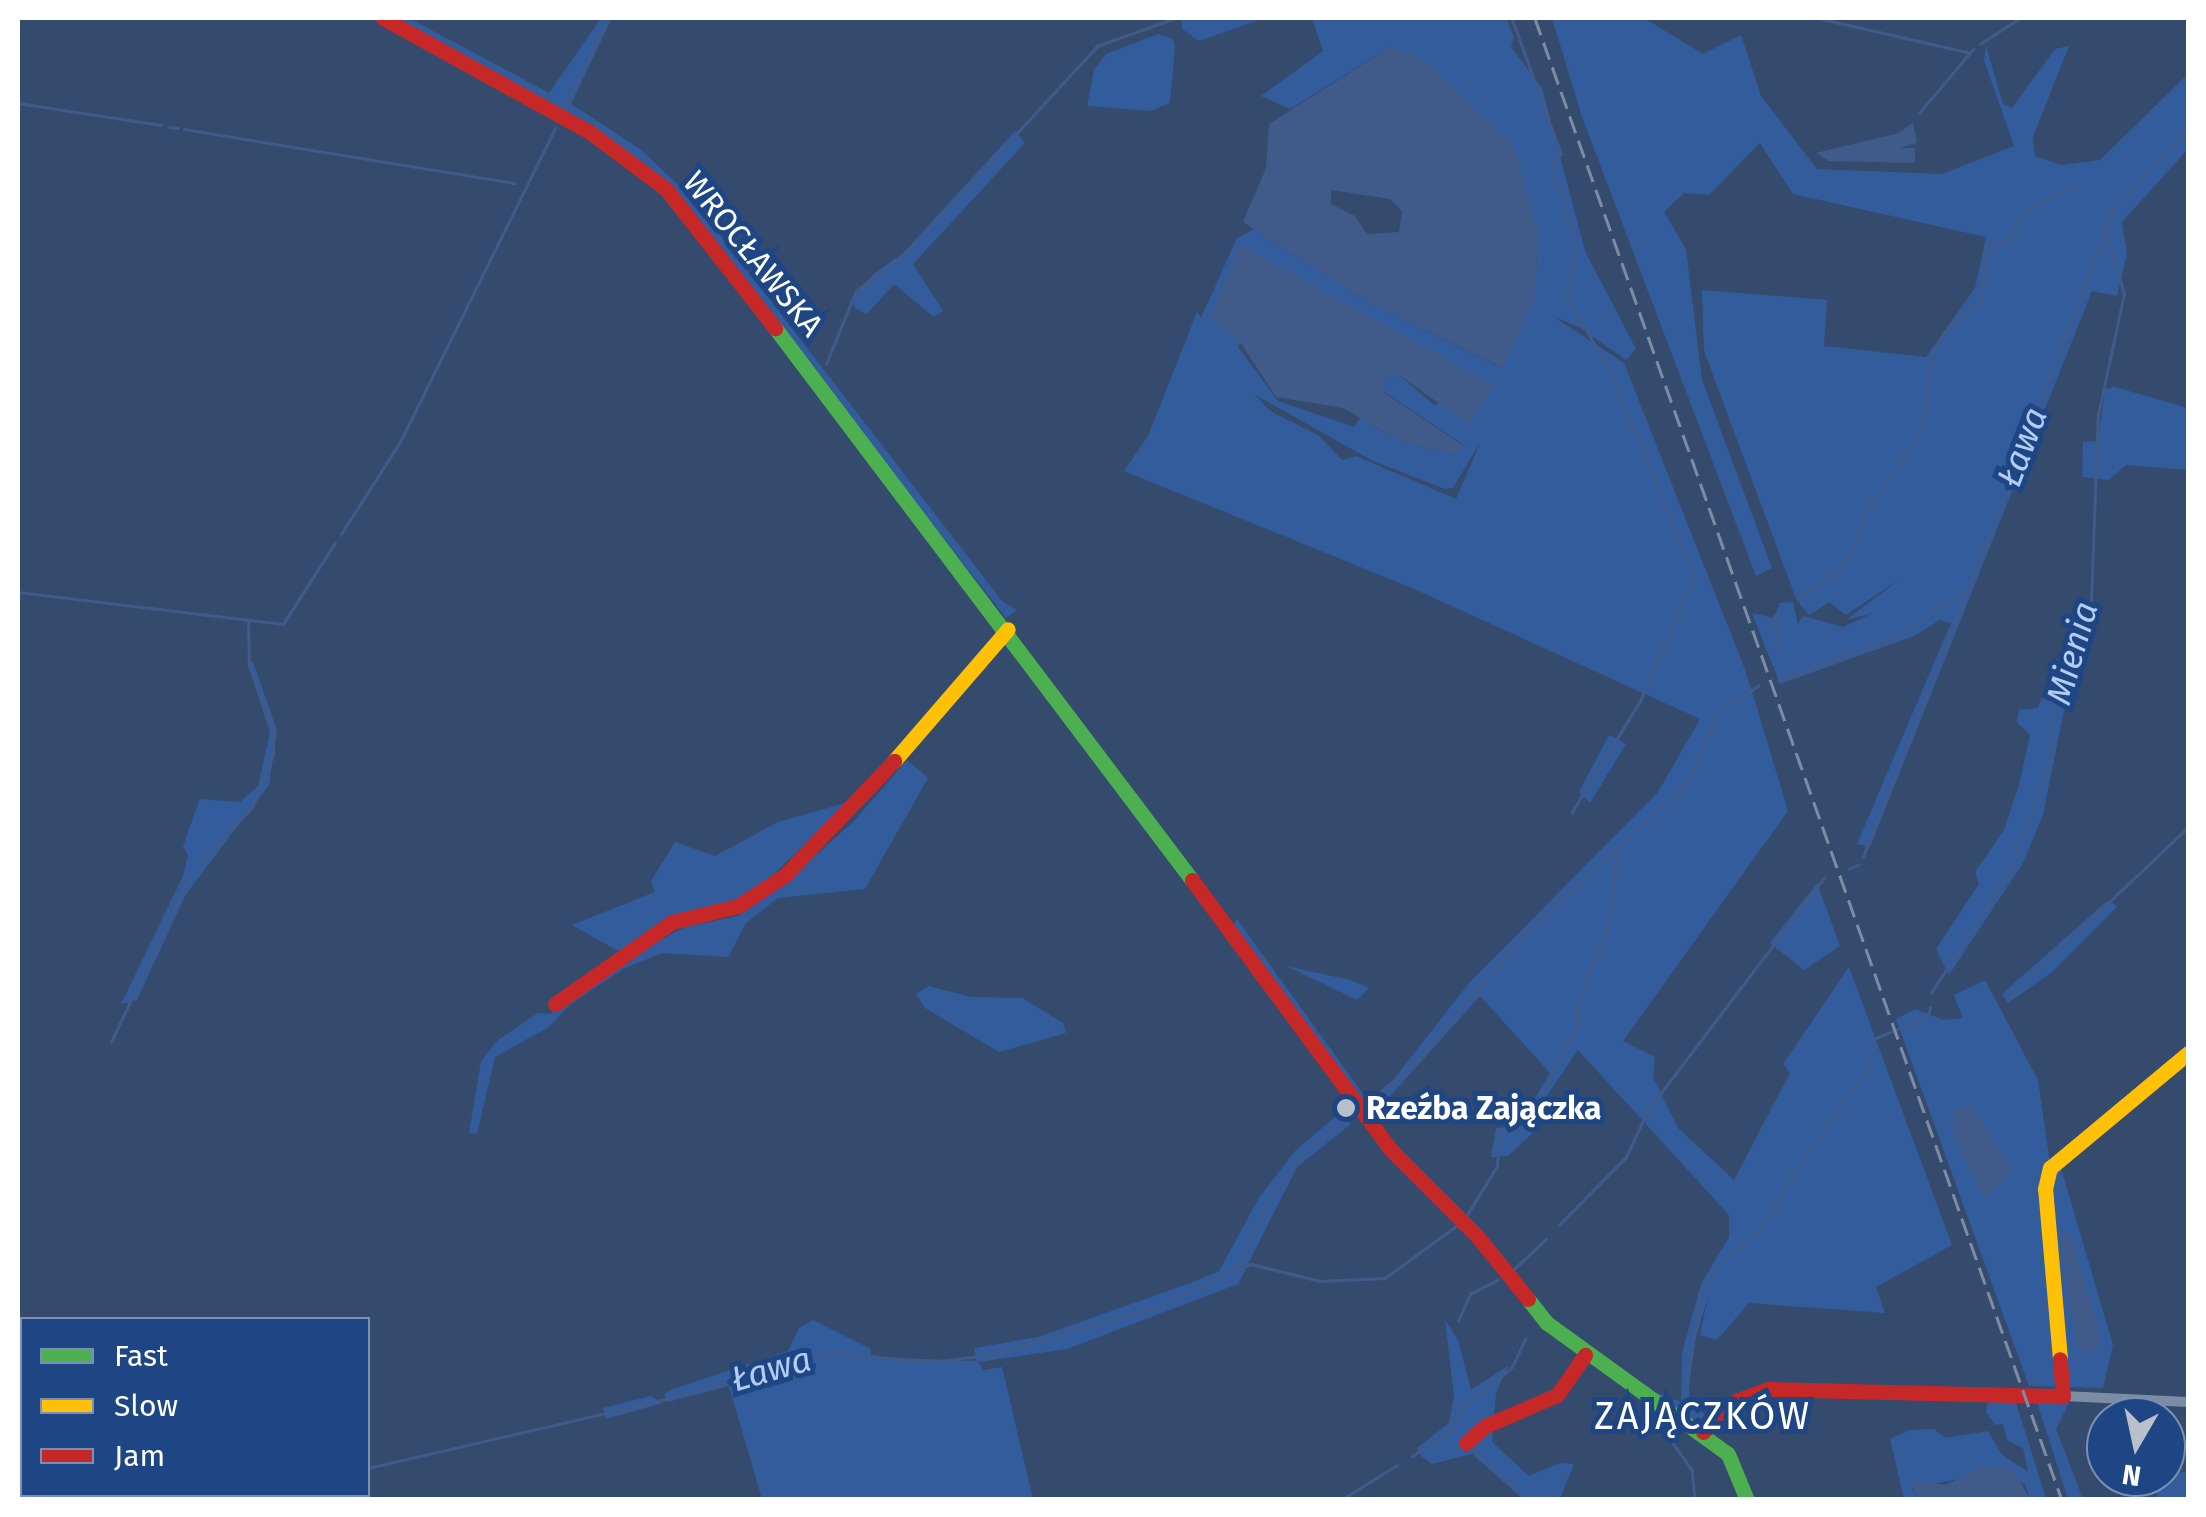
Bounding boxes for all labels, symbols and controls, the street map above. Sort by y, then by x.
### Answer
street label: WROCŁAWSKA [675,164,831,344]
water label: Ława [1988,401,2056,493]
water label: Mienia [2037,597,2107,709]
place label: Rzeźba Zajączka [1366,1089,1602,1127]
marker: Rzeźba Zajączka [1335,1097,1357,1119]
legend [20,1317,370,1497]
text: Fast [114,1338,168,1374]
water label: Ława [726,1338,816,1400]
text: Slow [114,1388,178,1424]
district label: ZAJĄCZKÓW [1594,1394,1812,1440]
north arrow [2086,1397,2186,1497]
text: Jam [114,1438,165,1474]
text: N [2120,1457,2143,1493]

